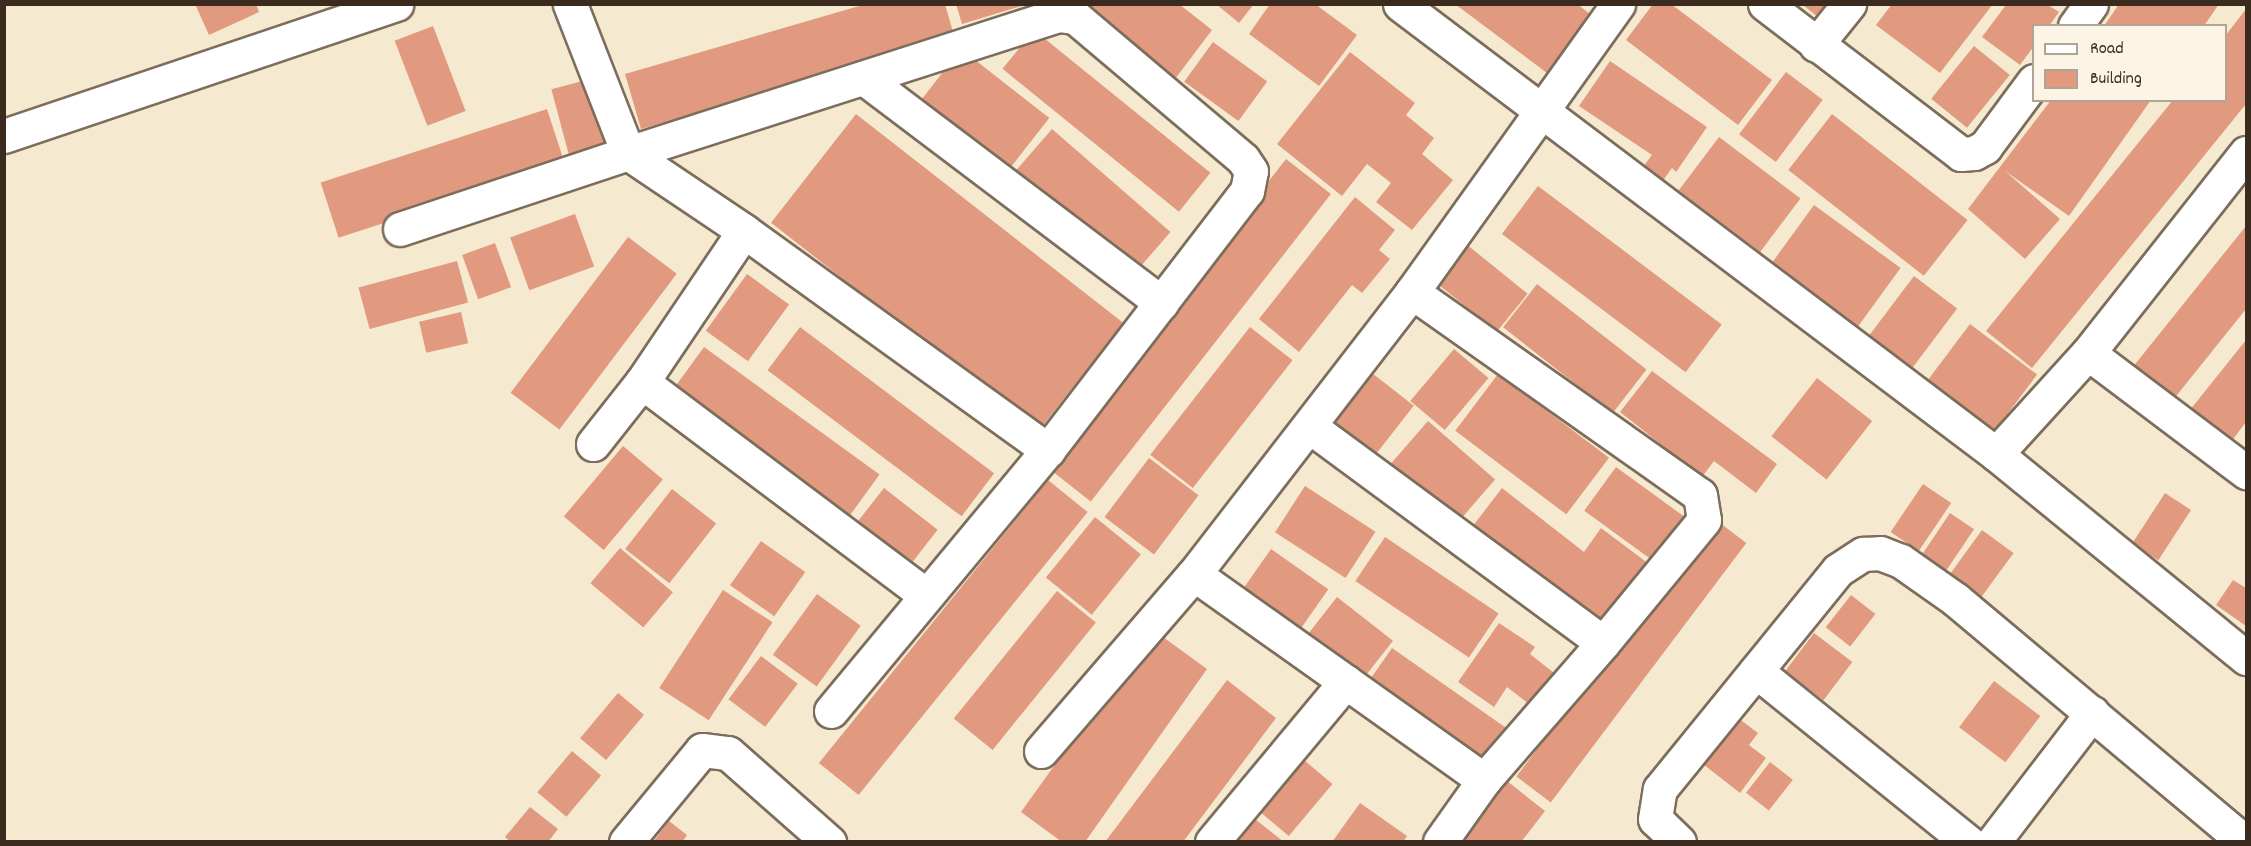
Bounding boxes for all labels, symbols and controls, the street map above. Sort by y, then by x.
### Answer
legend [2032,24,2227,102]
text: Road [2090,37,2124,62]
text: Building [2090,67,2142,92]

